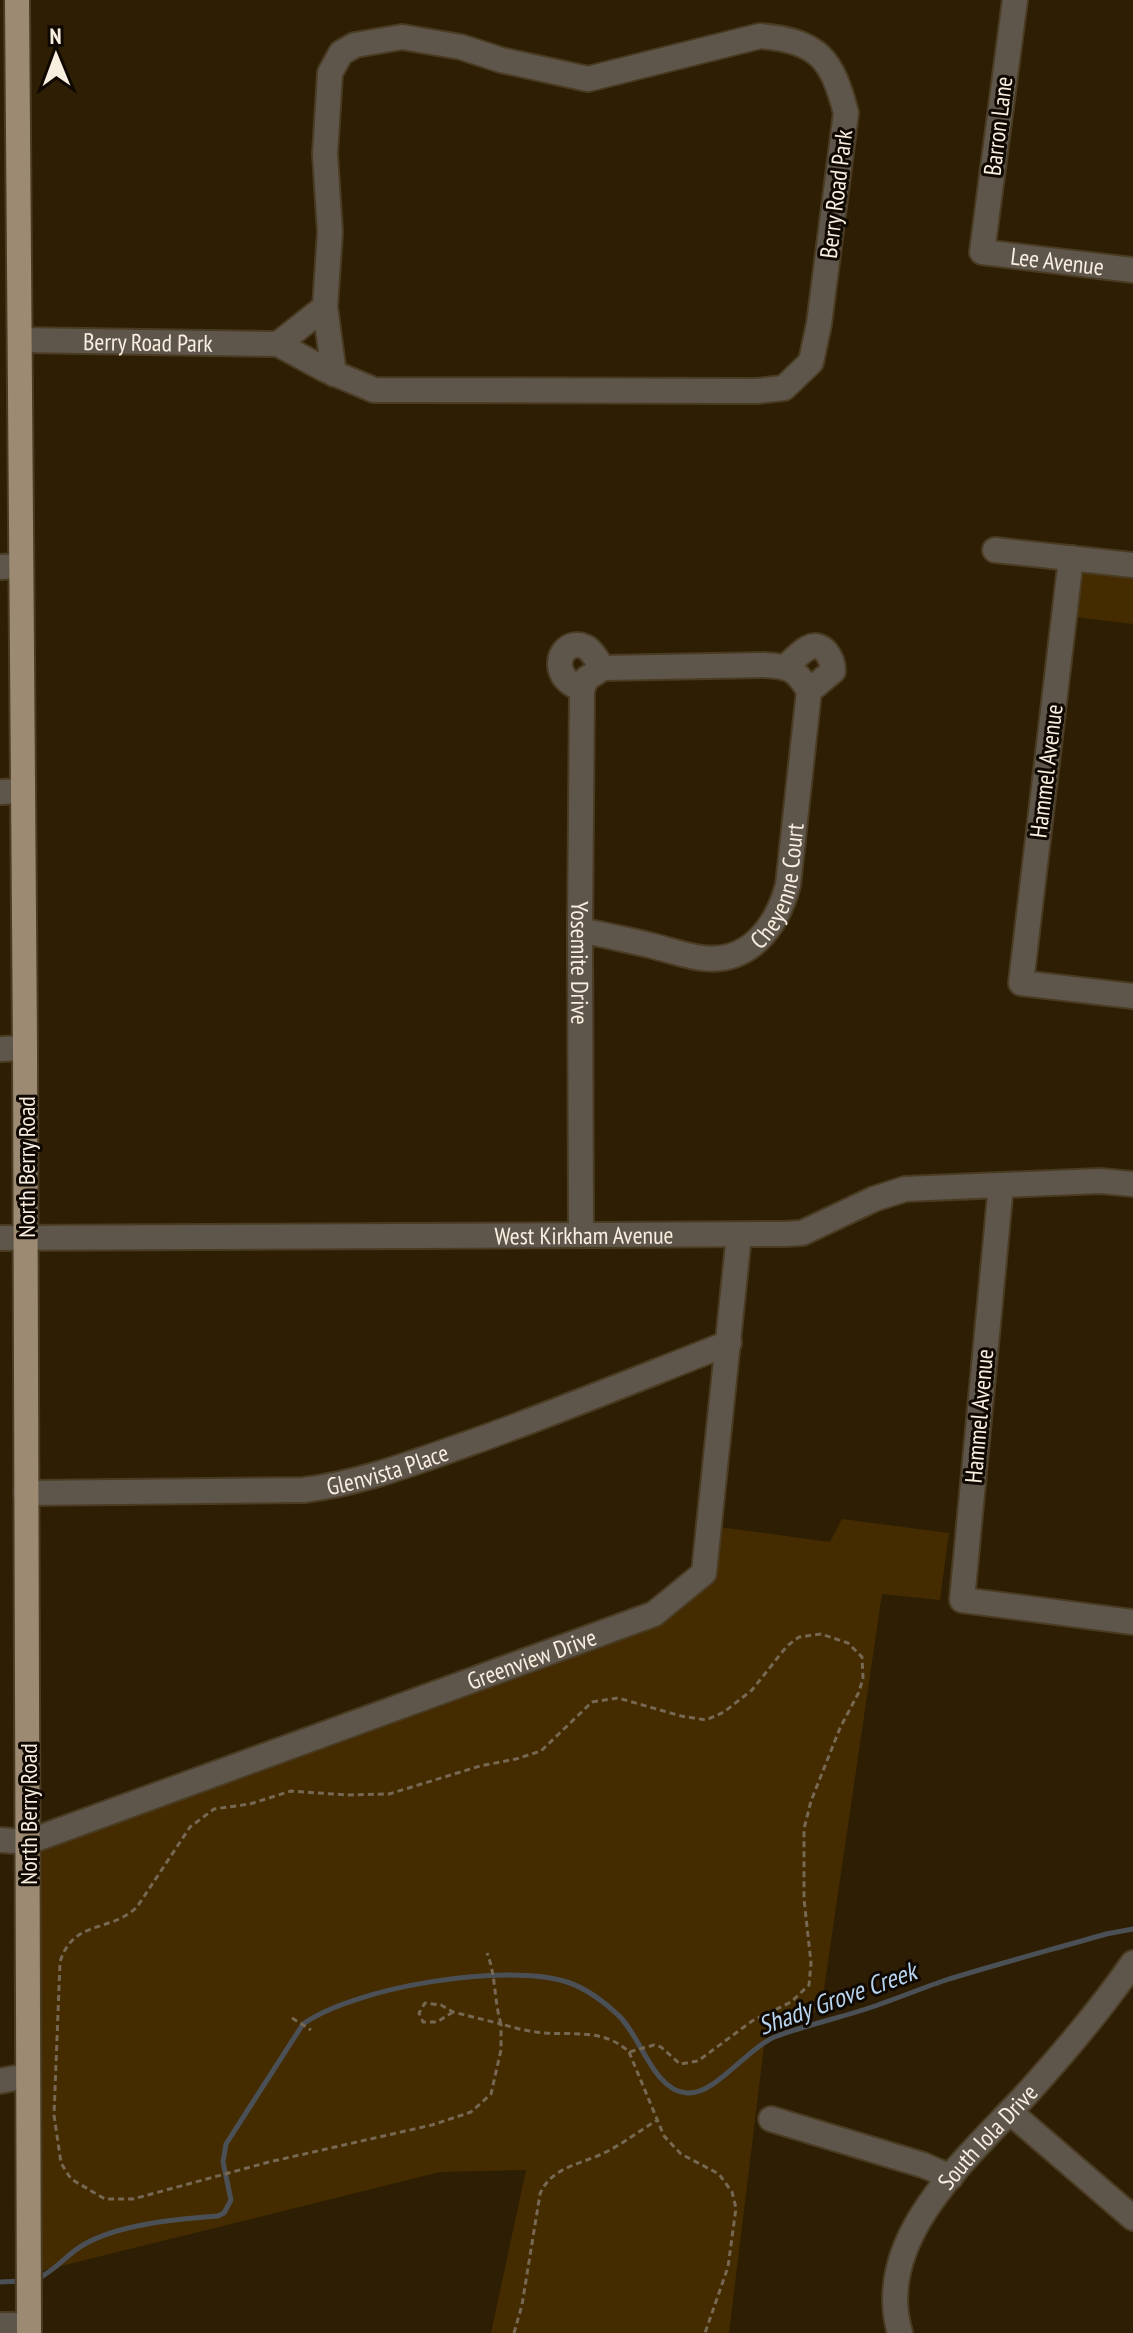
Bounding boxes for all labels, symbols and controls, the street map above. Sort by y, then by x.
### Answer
north arrow [16,16,96,96]
text: N [49,22,62,50]
street label: Barron Lane [977,75,1019,177]
street label: Berry Road Park [813,127,859,260]
street label: Lee Avenue [1009,240,1106,282]
street label: Berry Road Park [83,325,214,358]
street label: Hammel Avenue [1022,702,1070,840]
street label: Cheyenne Court [743,821,810,955]
street label: Yosemite Drive [564,901,596,1025]
street label: North Berry Road [11,1096,42,1238]
street label: West Kirkham Avenue [494,1219,674,1251]
street label: Hammel Avenue [958,1348,1000,1484]
street label: Glenvista Place [324,1436,453,1502]
street label: Greenview Drive [463,1621,600,1696]
street label: North Berry Road [13,1743,44,1885]
water label: Shady Grove Creek [753,1953,923,2042]
street label: South Iola Drive [930,2077,1044,2196]

